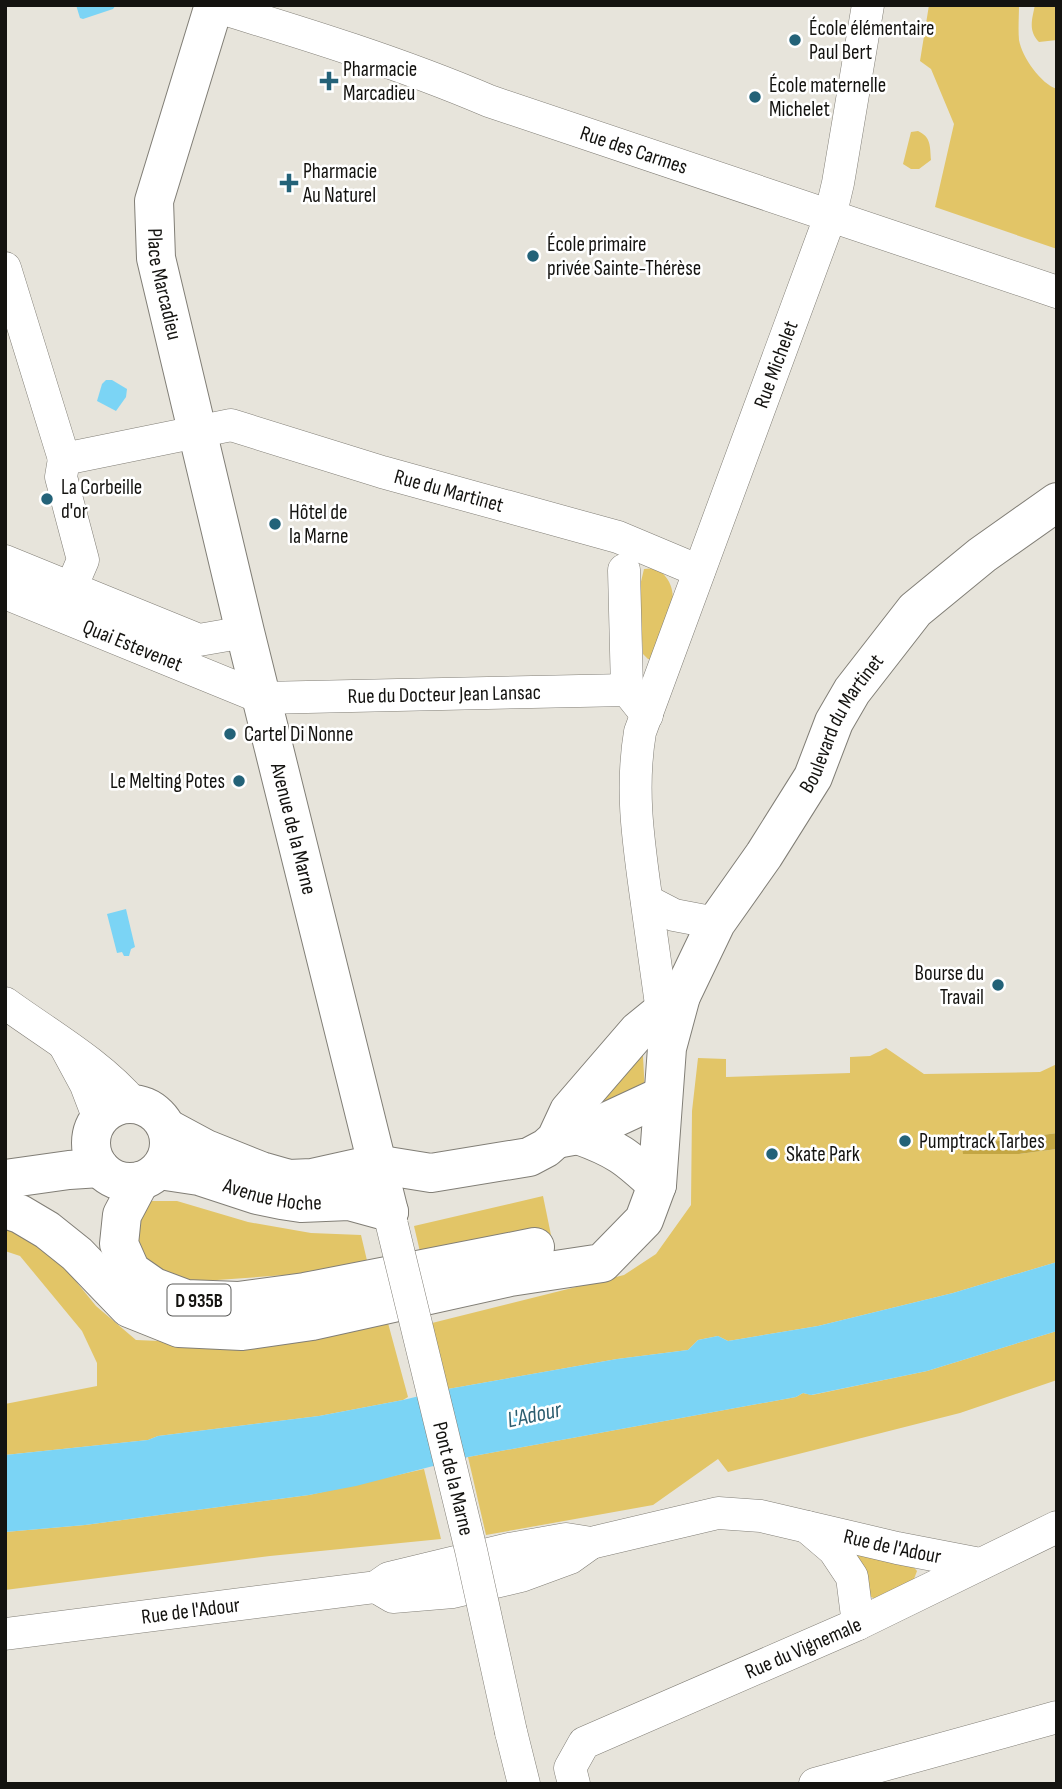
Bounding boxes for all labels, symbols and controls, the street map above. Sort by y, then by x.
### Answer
place label: École élémentaire Paul Bert [809,16,935,65]
marker: École élémentaire Paul Bert [787,32,803,48]
place label: Pharmacie Marcadieu [343,57,417,106]
marker: Pharmacie Marcadieu [321,73,337,89]
place label: École maternelle Michelet [769,73,886,122]
marker: École maternelle Michelet [747,89,763,105]
street label: Rue des Carmes [577,121,691,180]
place label: Pharmacie Au Naturel [302,159,377,208]
marker: Pharmacie Au Naturel [281,175,297,191]
street label: Place Marcadieu [142,228,187,342]
place label: École primaire privée Sainte-Thérèse [547,232,701,281]
marker: École primaire privée Sainte-Thérèse [525,248,541,264]
street label: Rue Michelet [749,317,804,412]
street label: Rue du Martinet [392,464,506,518]
place label: La Corbeille d'or [61,475,142,524]
marker: La Corbeille d'or [39,491,55,507]
place label: Hôtel de la Marne [289,500,348,549]
marker: Hôtel de la Marne [267,516,283,532]
street label: Quai Estevenet [79,614,186,677]
street label: Boulevard du Martinet [794,649,889,798]
street label: Rue du Docteur Jean Lansac [347,680,541,709]
place label: Cartel Di Nonne [244,722,354,747]
marker: Cartel Di Nonne [222,726,238,742]
street label: Avenue de la Marne [265,759,322,897]
place label: Le Melting Potes [110,769,225,794]
marker: Le Melting Potes [231,773,247,789]
place label: Bourse du Travail [915,961,984,1010]
marker: Bourse du Travail [990,977,1006,993]
place label: Pumptrack Tarbes [919,1129,1045,1154]
marker: Pumptrack Tarbes [897,1133,913,1149]
place label: Skate Park [786,1142,860,1167]
marker: Skate Park [764,1146,780,1162]
street label: Avenue Hoche [219,1173,322,1216]
road number: D 935B [168,1284,230,1316]
water label: L'Adour [505,1395,565,1434]
street label: Pont de la Marne [427,1419,479,1538]
street label: Rue de l'Adour [841,1524,943,1569]
street label: Rue de l'Adour [140,1592,241,1630]
street label: Rue du Vignemale [741,1612,865,1685]

